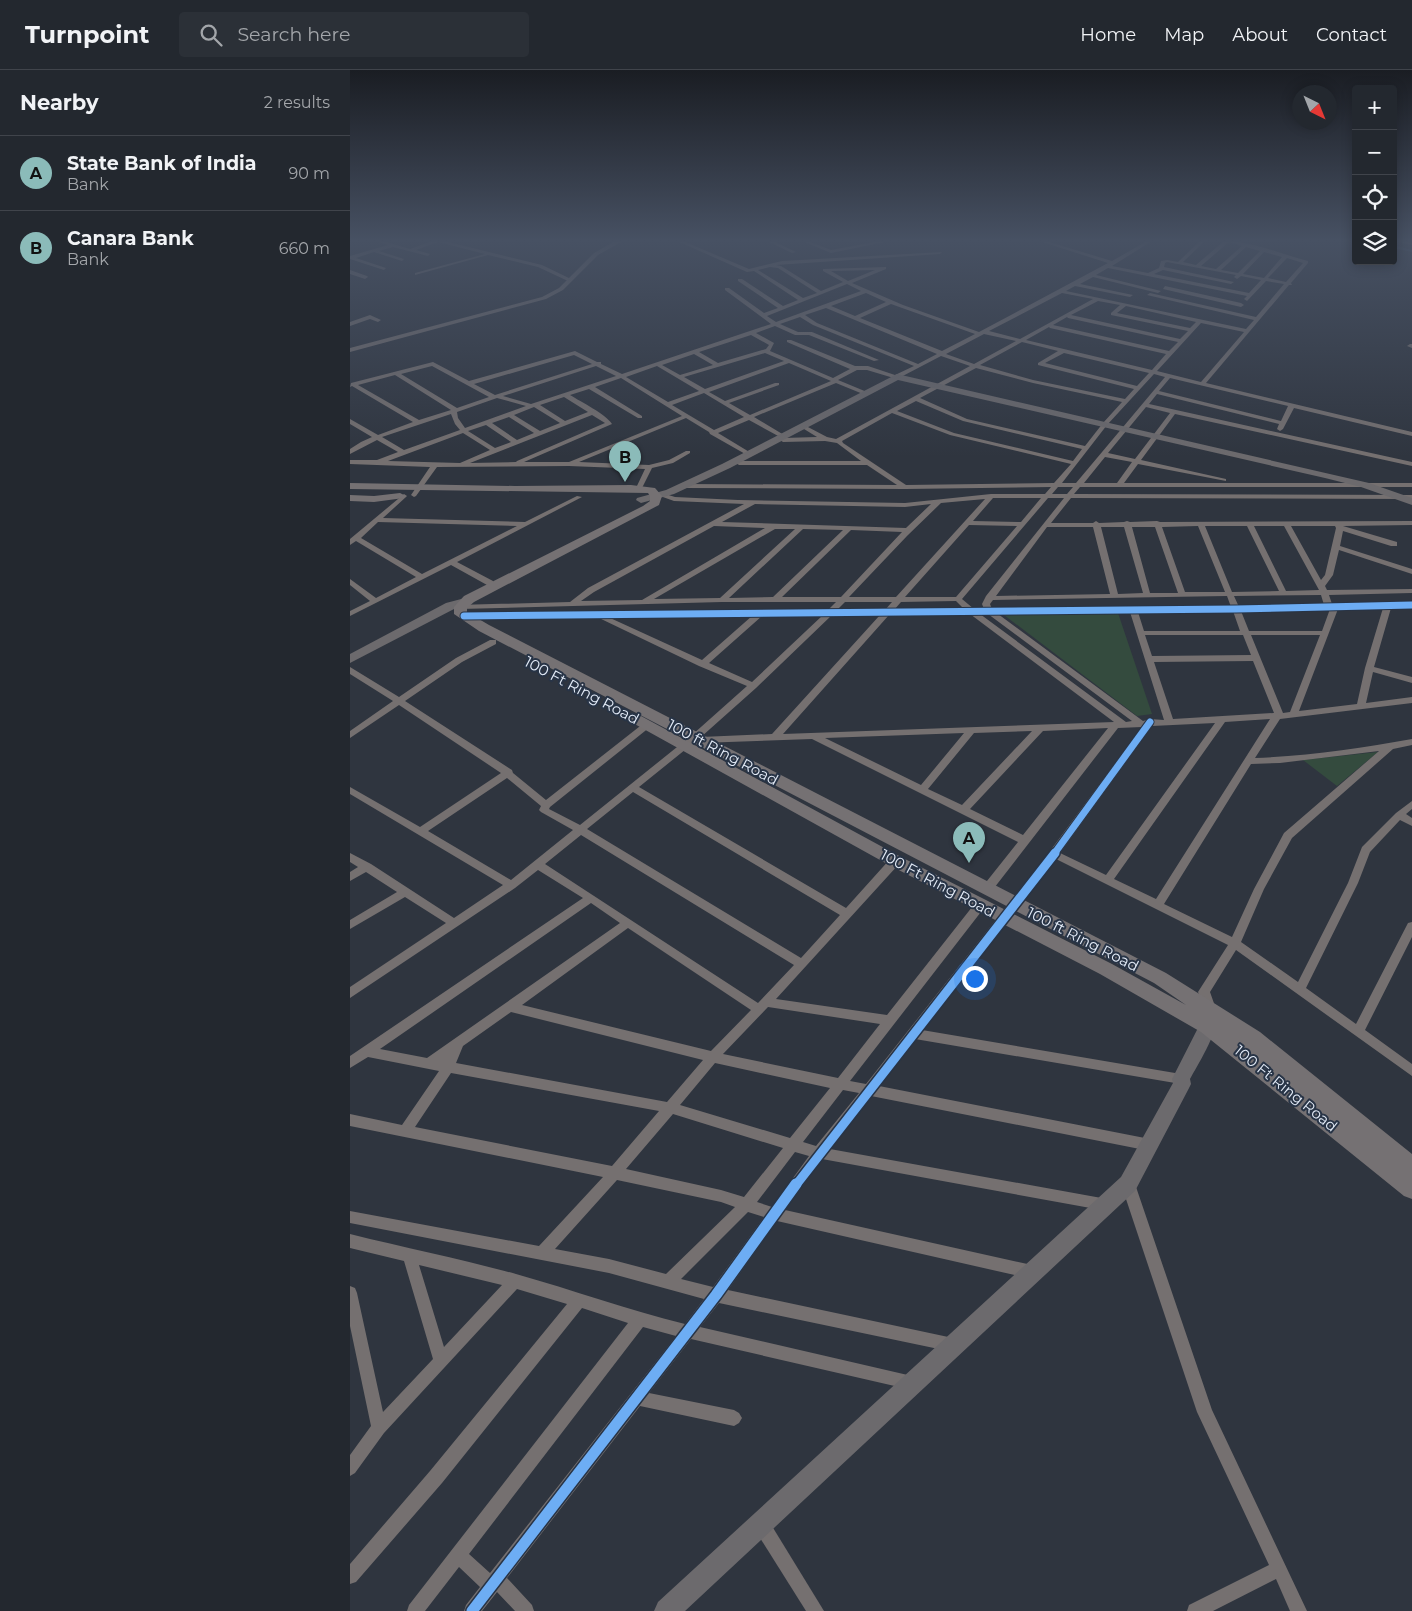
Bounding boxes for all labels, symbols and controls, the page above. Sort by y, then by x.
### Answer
search box [179,12,529,57]
text: Turnpoint [25,20,149,49]
icon: search [197,21,225,49]
text: Search here [237,23,350,46]
text: Home [1080,24,1136,46]
text: Map [1164,24,1204,46]
text: About [1232,24,1288,46]
text: Contact [1316,24,1387,46]
north arrow [1292,85,1337,130]
map controls [1352,85,1397,265]
button: + [1352,85,1397,130]
text: Nearby [20,90,99,115]
text: 2 results [264,93,330,112]
button: − [1352,130,1397,175]
text: State Bank of India [67,152,257,175]
text: A [30,164,42,183]
text: 90 m [288,164,330,183]
text: Bank [67,175,109,194]
button: locate [1352,175,1397,220]
button: layers [1352,220,1397,265]
text: Canara Bank [67,227,194,250]
text: B [30,239,42,258]
text: 660 m [279,239,330,258]
text: Bank [67,250,109,269]
pin: B [609,441,641,482]
street label: 100 Ft Ring Road [521,652,643,728]
street label: 100 ft Ring Road [664,715,782,789]
pin: A [953,822,985,863]
street label: 100 Ft Ring Road [877,845,999,921]
street label: 100 ft Ring Road [1024,903,1142,975]
your location [962,966,988,992]
street label: 100 Ft Ring Road [1231,1041,1341,1135]

